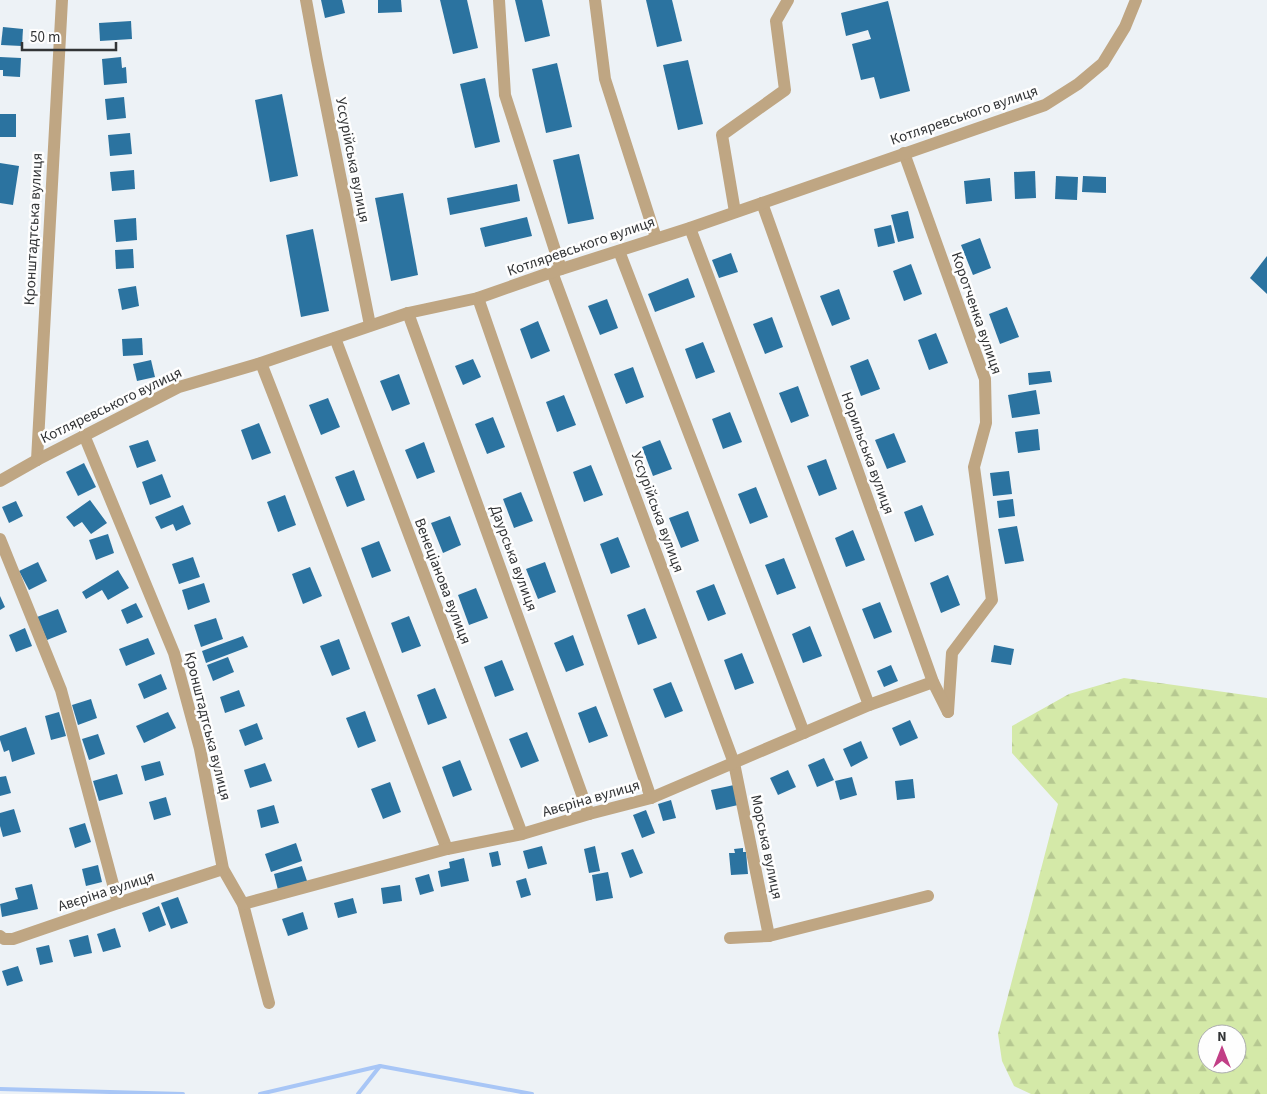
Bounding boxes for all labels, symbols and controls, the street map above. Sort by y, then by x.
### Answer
scale bar [22,20,116,52]
text: 50 m [30,27,60,48]
street label: Котляревського вулиця [887,80,1041,151]
street label: Уссурійська вулиця [330,96,375,224]
street label: Кронштадтська вулиця [19,152,48,306]
street label: Котляревського вулиця [504,211,658,282]
street label: Коротченка вулиця [946,249,1007,377]
street label: Котляревського вулиця [37,362,185,449]
street label: Норильська вулиця [836,389,899,517]
street label: Уссурійська вулиця [626,449,689,575]
street label: Даурська вулиця [485,502,542,614]
street label: Венеціанова вулиця [409,515,476,647]
street label: Кронштадтська вулиця [179,650,236,803]
street label: Авєріна вулиця [540,775,642,822]
street label: Морська вулиця [745,793,788,901]
street label: Авєріна вулиця [55,866,157,917]
north arrow [1197,1024,1247,1074]
text: N [1217,1027,1227,1047]

